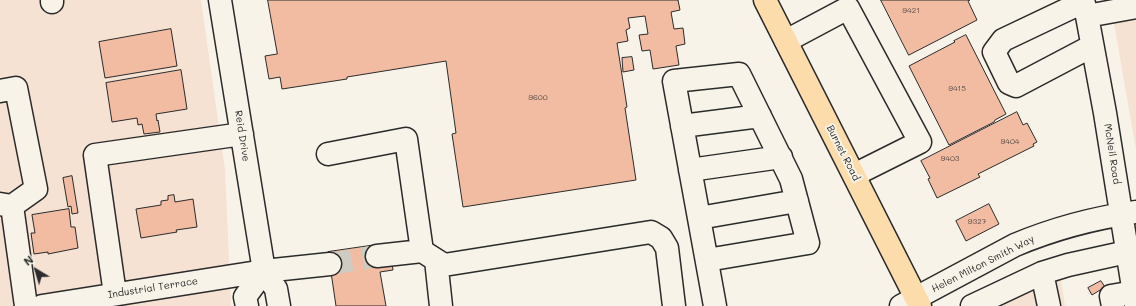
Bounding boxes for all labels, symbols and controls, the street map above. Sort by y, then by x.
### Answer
house number: 9421 [902,6,920,16]
house number: 9415 [948,84,966,94]
house number: 9600 [528,93,548,103]
street label: Reid Drive [232,110,252,162]
street label: Burnet Road [824,123,862,183]
street label: McNeil Road [1101,123,1123,185]
house number: 9404 [1000,137,1020,147]
house number: 9403 [940,154,960,164]
house number: 9327 [968,217,986,227]
street label: Helen Milton Smith Way [930,233,1036,295]
north arrow [16,250,56,290]
text: N [20,252,36,269]
street label: Industrial Terrace [107,275,199,301]

